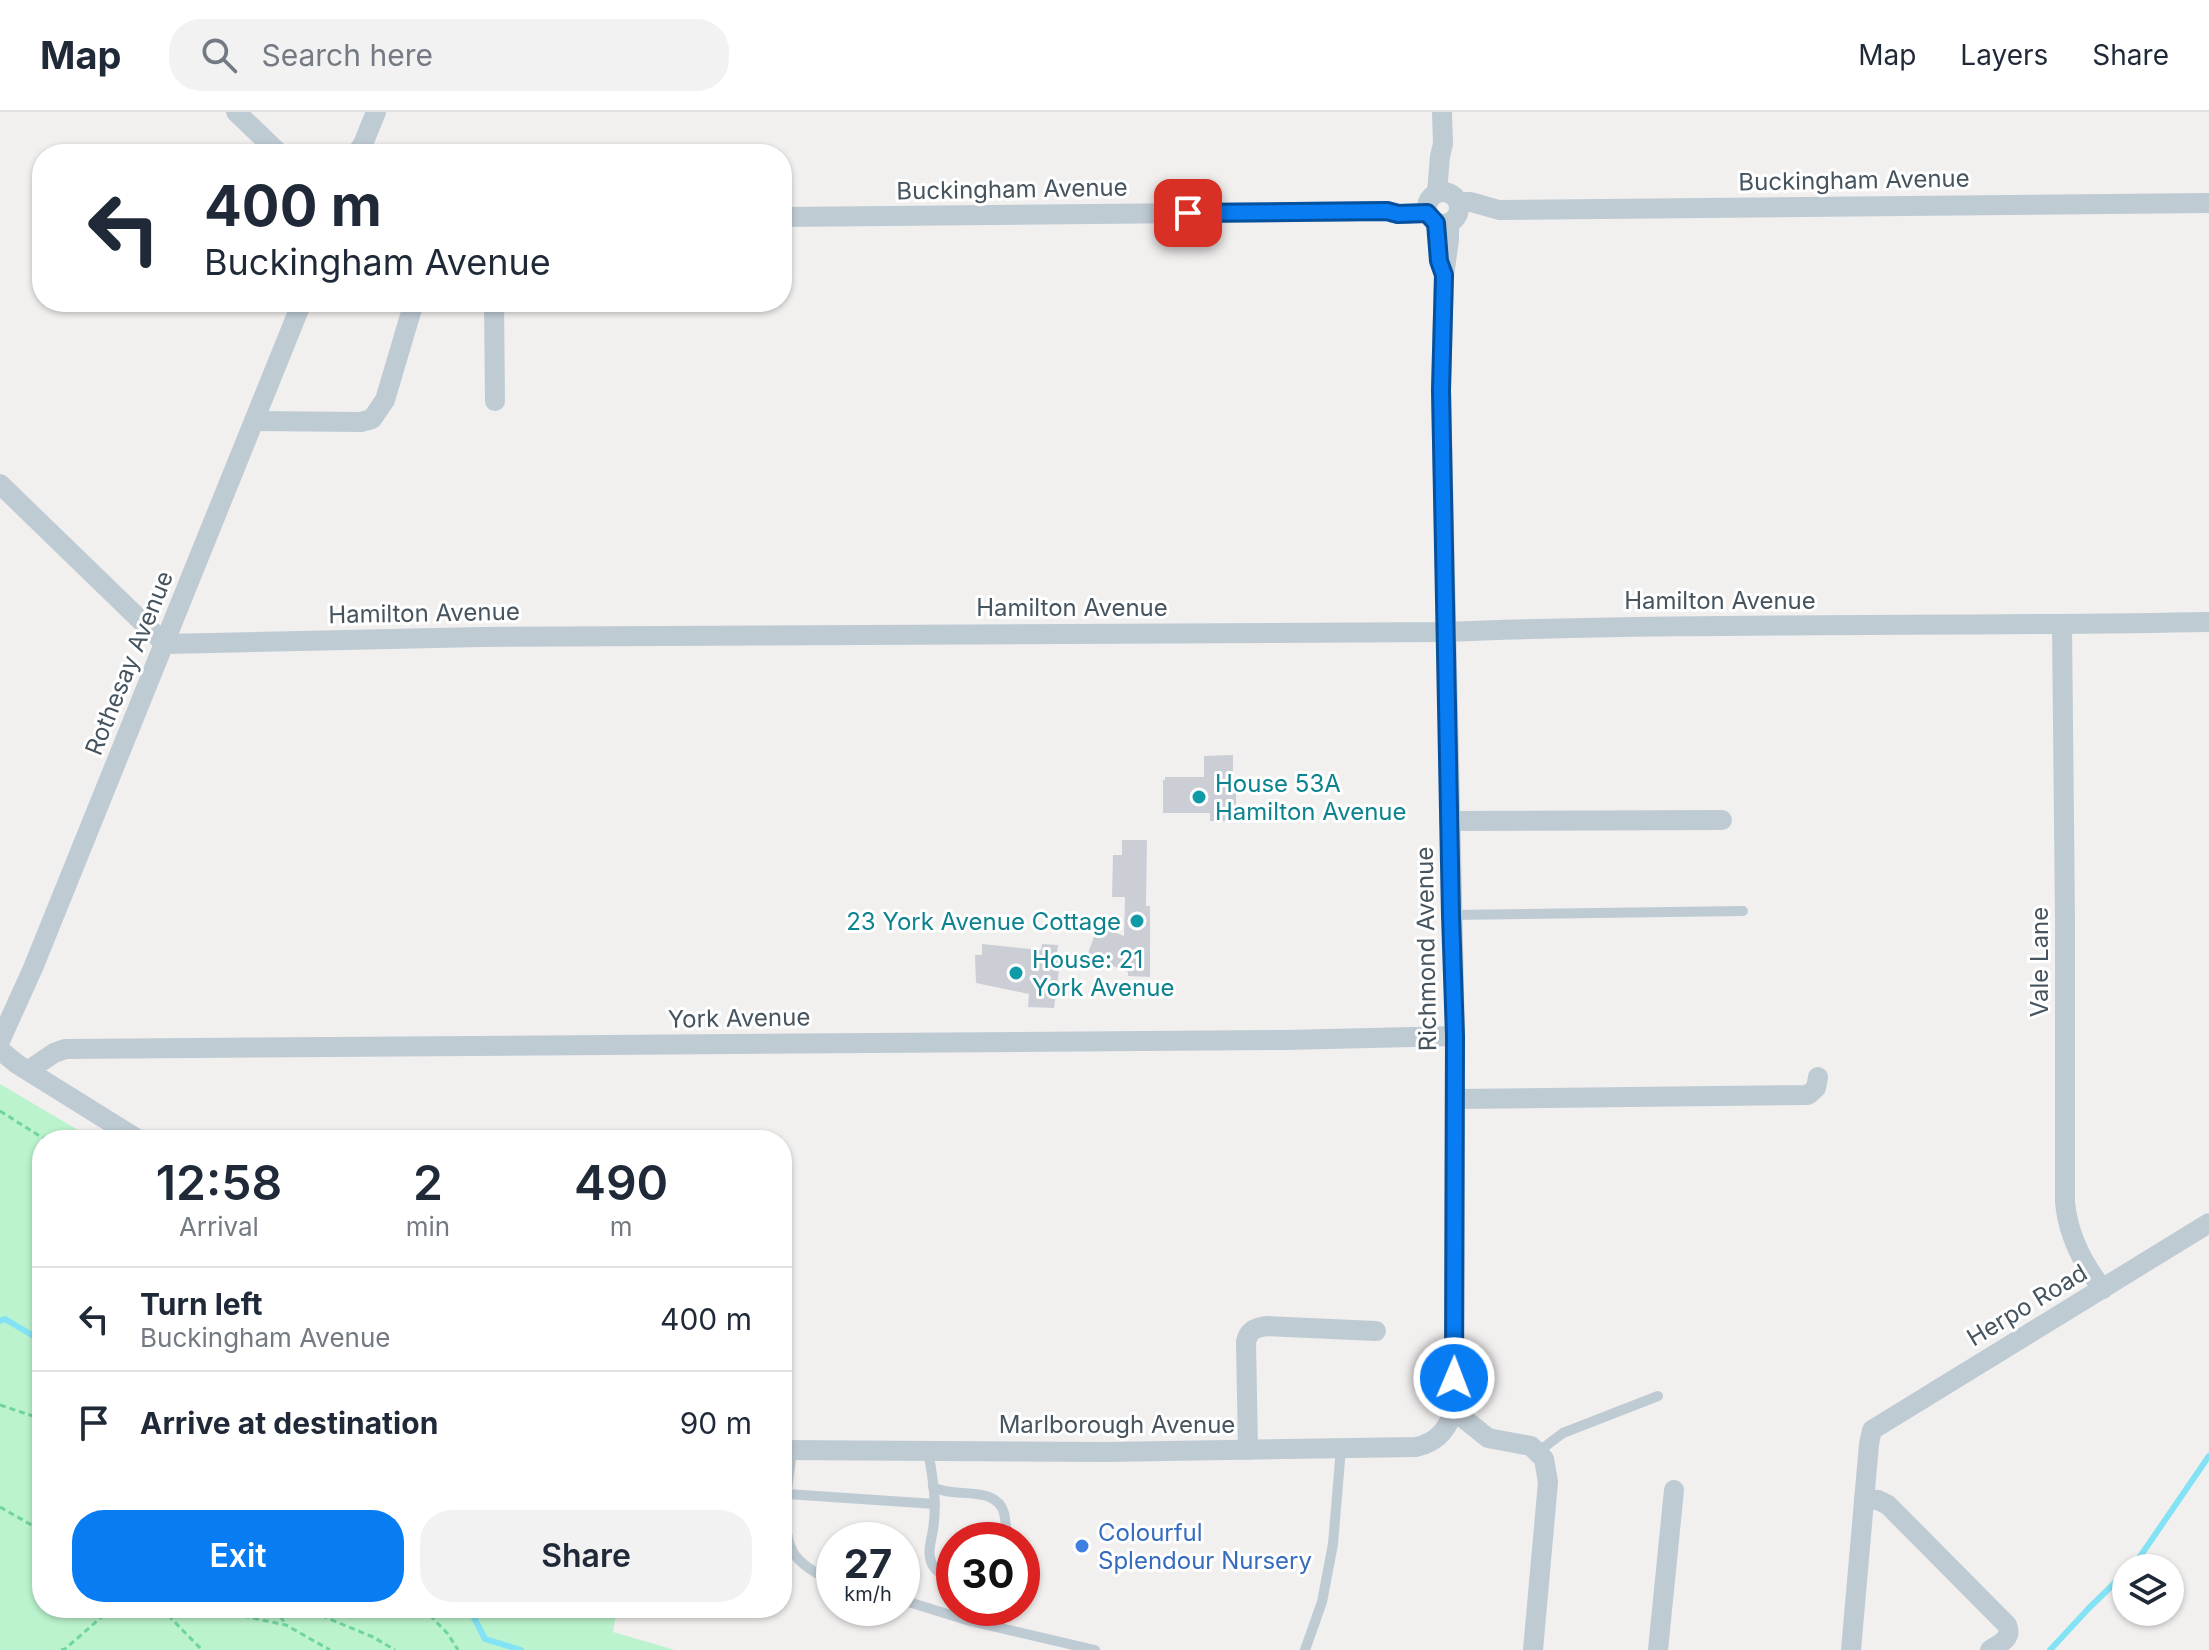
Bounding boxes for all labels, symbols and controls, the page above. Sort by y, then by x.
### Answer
search box [169,19,729,91]
text: Map [40,32,121,78]
icon: search [197,33,241,77]
text: Search here [261,37,433,73]
text: Map [1858,38,1916,72]
text: Layers [1960,38,2048,72]
text: Share [2092,38,2169,72]
street label: Buckingham Avenue [1738,163,1970,197]
text: 400 m [204,172,382,240]
street label: Buckingham Avenue [896,172,1128,206]
icon: left [72,176,176,280]
pin [1154,179,1222,247]
icon: arrive [1166,191,1210,235]
text: Buckingham Avenue [204,240,551,284]
street label: Rothesay Avenue [79,567,179,759]
street label: Hamilton Avenue [1624,586,1816,615]
street label: Hamilton Avenue [976,593,1168,622]
street label: Hamilton Avenue [328,597,520,629]
place label: House 53A Hamilton Avenue [1215,769,1407,826]
marker: House 53A Hamilton Avenue [1190,788,1208,806]
street label: Richmond Avenue [1410,847,1442,1051]
place label: 23 York Avenue Cottage [846,907,1121,936]
street label: Vale Lane [2025,907,2054,1017]
marker: 23 York Avenue Cottage [1128,912,1146,930]
place label: House: 21 York Avenue [1032,945,1174,1002]
marker: House: 21 York Avenue [1007,964,1025,982]
street label: York Avenue [668,1002,810,1034]
text: 12:58 [156,1153,282,1212]
text: 2 [413,1153,443,1212]
text: 490 [574,1153,668,1212]
text: Arrival [179,1211,259,1242]
text: min [406,1211,450,1242]
text: m [610,1211,632,1242]
street label: Herpo Road [1962,1258,2092,1352]
text: Turn left [140,1286,262,1322]
icon: left [72,1297,116,1341]
text: 400 m [660,1301,752,1337]
text: Buckingham Avenue [140,1322,391,1353]
position arrow [1412,1336,1496,1420]
icon: arrive [72,1401,116,1445]
text: Arrive at destination [140,1405,438,1441]
text: 90 m [680,1405,752,1441]
street label: Marlborough Avenue [999,1410,1235,1439]
button: Exit [72,1510,404,1602]
button: Share [420,1510,752,1602]
place label: Colourful Splendour Nursery [1098,1518,1312,1575]
speed limit sign: 30 [936,1522,1040,1626]
marker: Colourful Splendour Nursery [1073,1537,1091,1555]
text: 27 [844,1539,892,1588]
map controls [2112,1554,2184,1626]
button: layers [2112,1554,2184,1626]
text: km/h [844,1582,892,1606]

